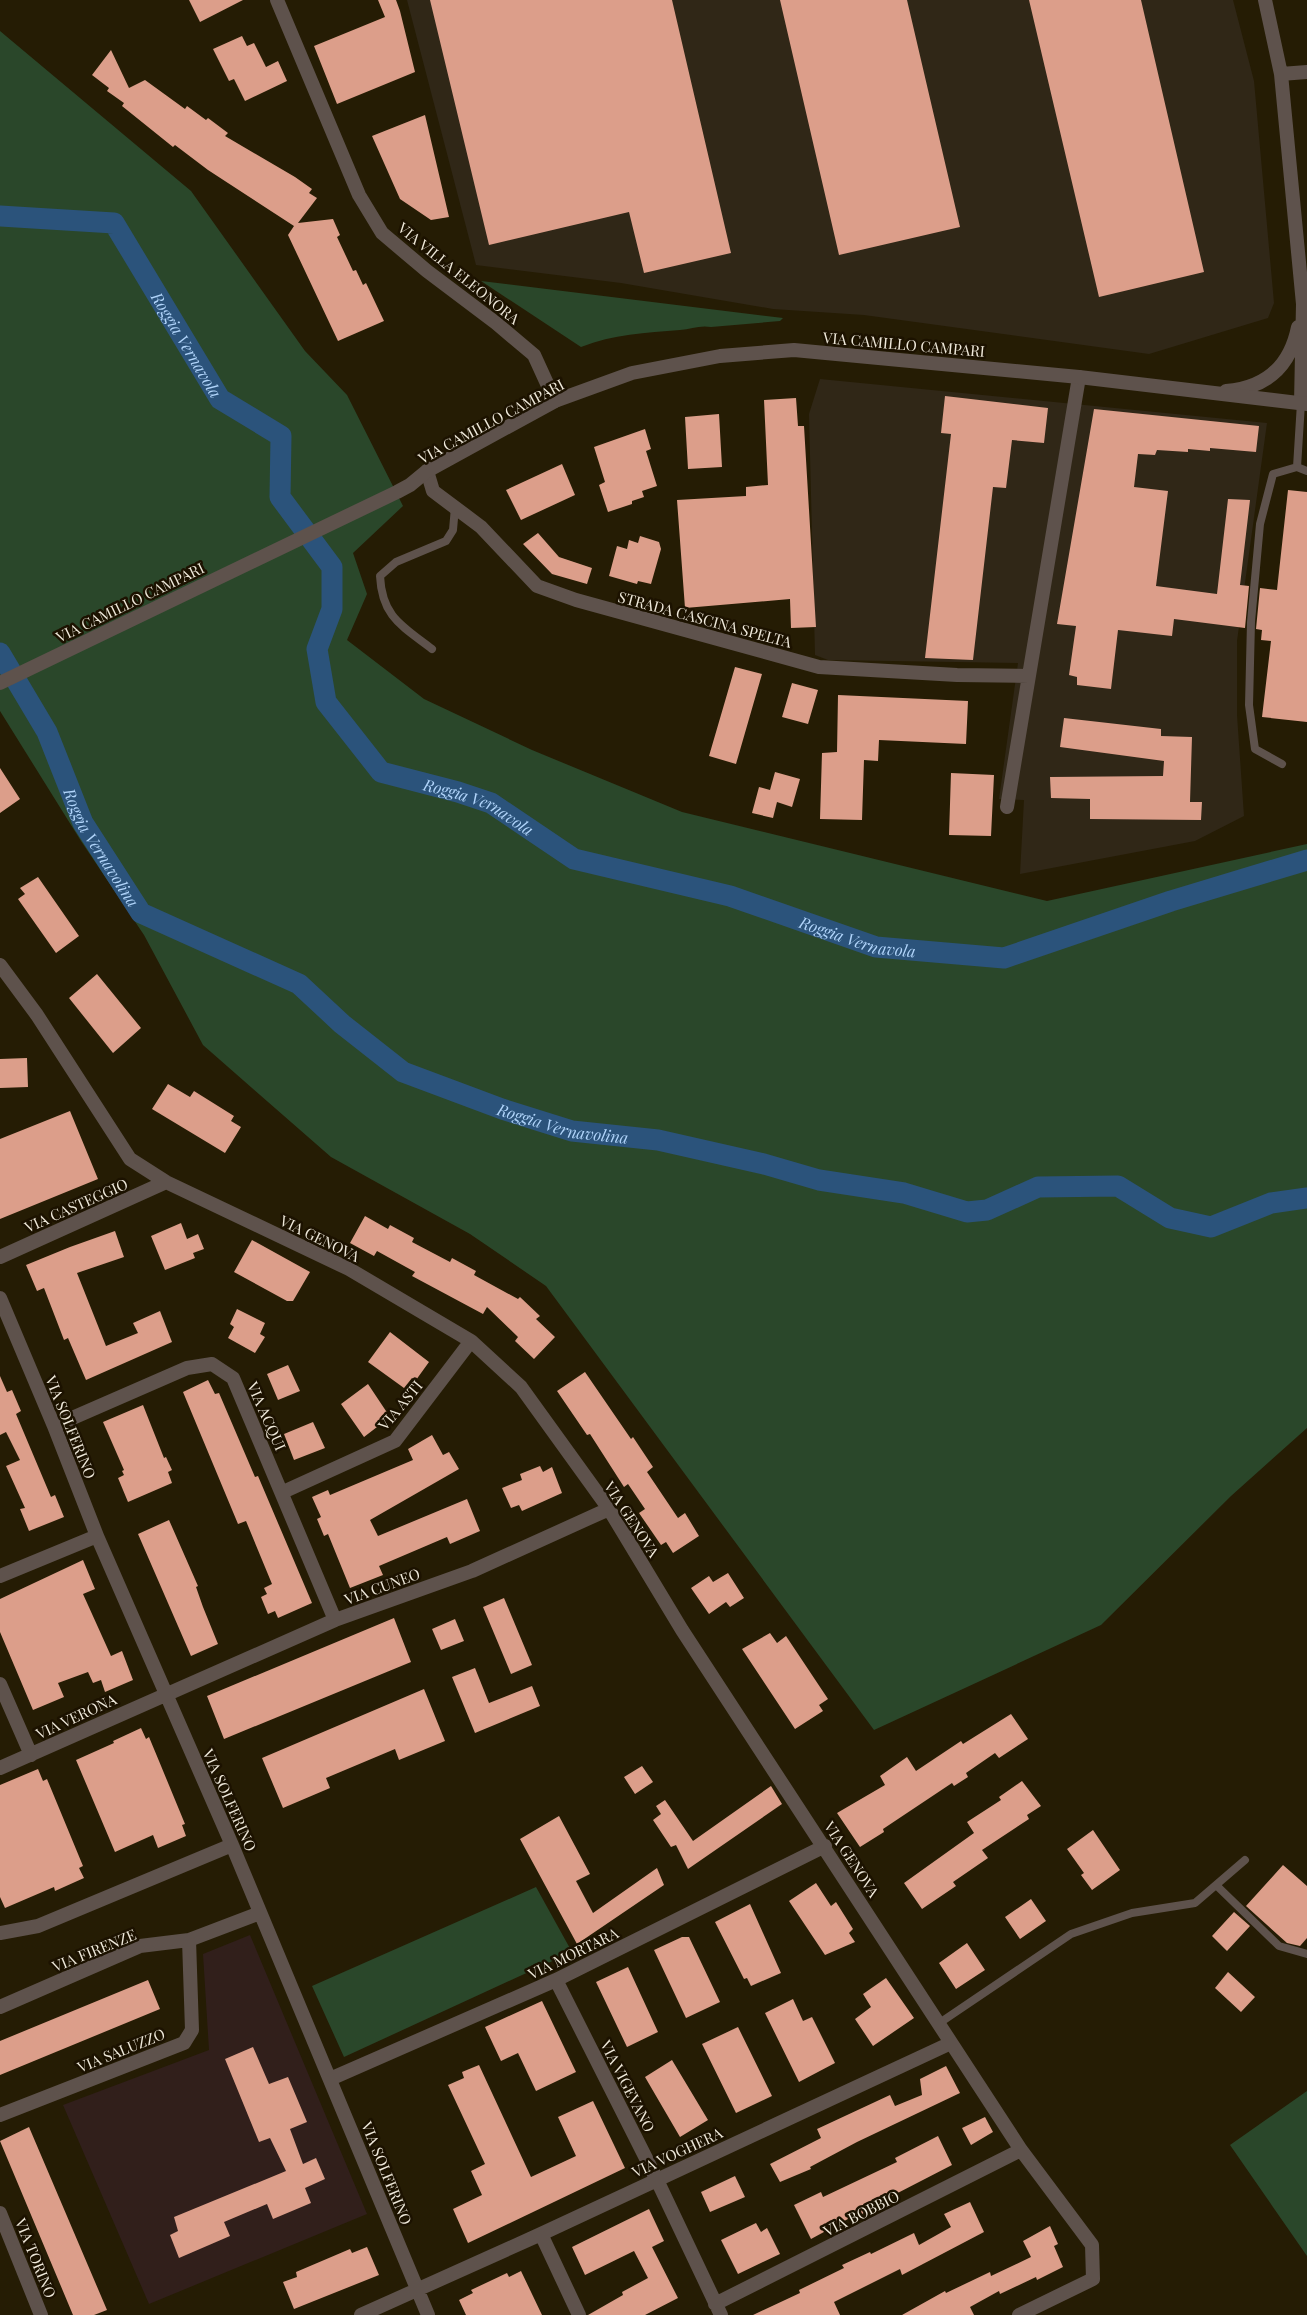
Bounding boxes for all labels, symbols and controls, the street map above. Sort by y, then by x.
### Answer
street label: VIA VILLA ELEONORA [393,217,525,329]
water label: Roggia Vernavola [147,287,227,401]
street label: VIA CAMILLO CAMPARI [821,327,986,361]
street label: VIA CAMILLO CAMPARI [414,374,567,468]
street label: VIA CAMILLO CAMPARI [52,557,207,647]
street label: STRADA CASCINA SPELTA [616,586,794,652]
water label: Roggia Vernavola [420,773,538,840]
water label: Roggia Vernavolina [59,784,144,910]
water label: Roggia Vernavola [796,910,917,961]
water label: Roggia Vernavolina [494,1097,629,1147]
street label: VIA CASTEGGIO [20,1173,131,1237]
street label: VIA GENOVA [276,1210,364,1266]
street label: VIA SOLFERINO [41,1371,101,1482]
street label: VIA ASTI [373,1376,427,1435]
street label: VIA ACQUI [243,1378,291,1453]
street label: VIA GENOVA [599,1476,664,1561]
street label: VIA CUNEO [340,1563,423,1609]
street label: VIA VERONA [32,1688,120,1744]
street label: VIA SOLFERINO [198,1745,261,1854]
street label: VIA GENOVA [819,1816,884,1901]
street label: VIA MORTARA [524,1922,622,1984]
street label: VIA FIRENZE [48,1924,139,1976]
street label: VIA SALUZZO [73,2023,168,2077]
street label: VIA VIGEVANO [596,2036,660,2135]
street label: VIA SOLFERINO [357,2117,417,2228]
street label: VIA VOGHERA [628,2122,726,2182]
street label: VIA BOBBIO [819,2185,902,2241]
street label: VIA TORINO [11,2214,61,2301]

